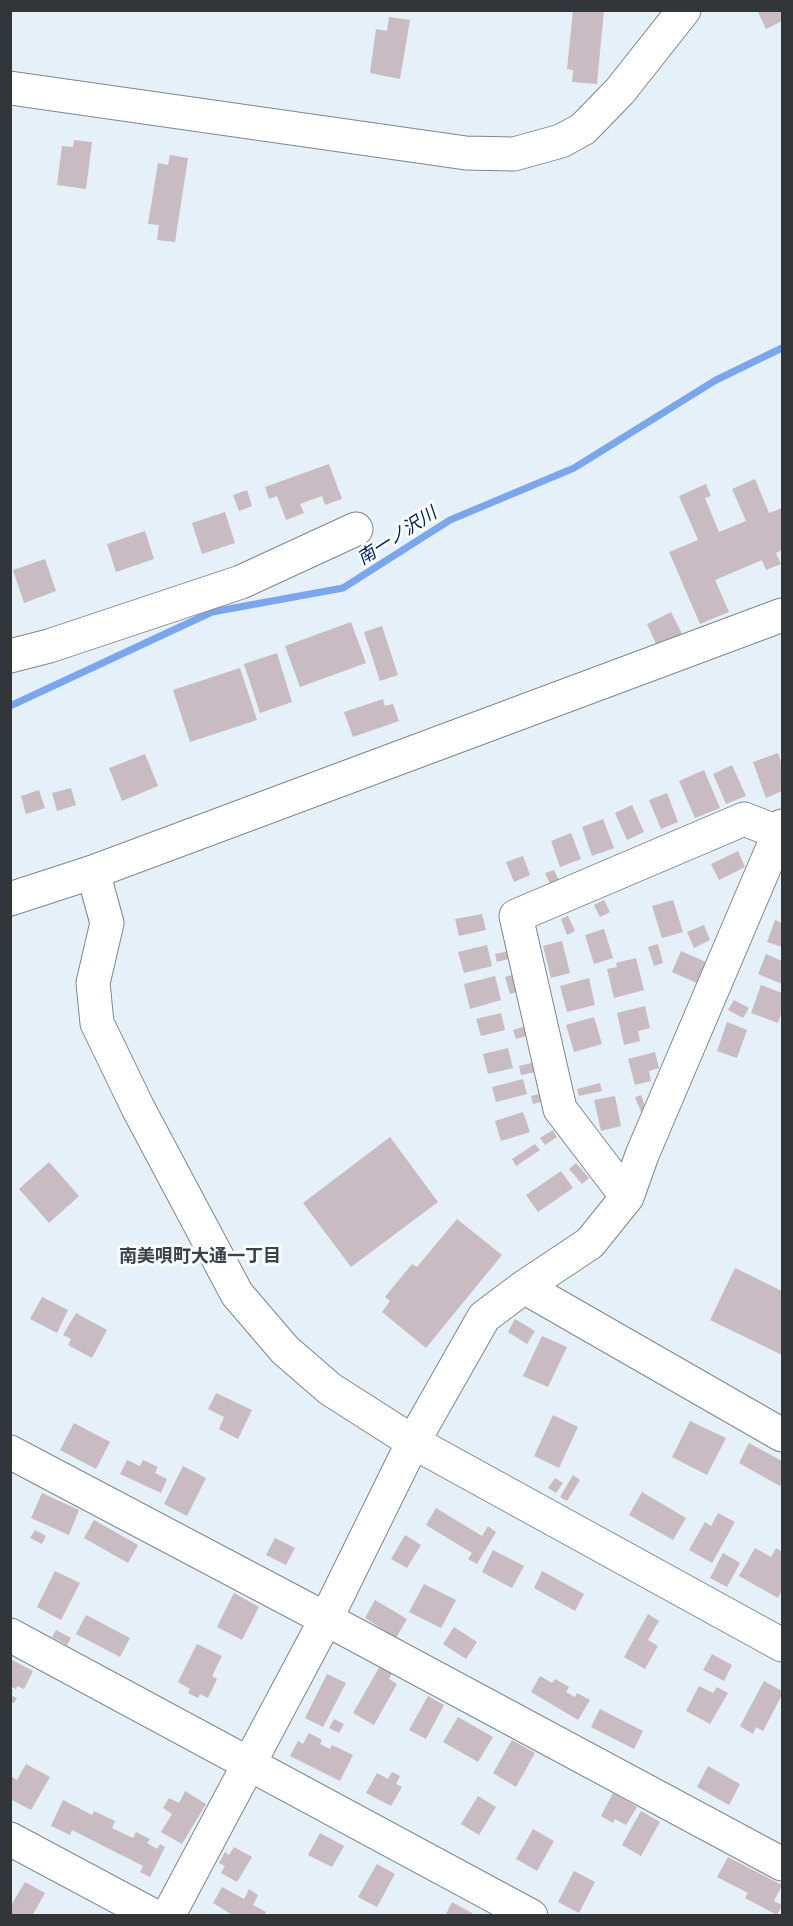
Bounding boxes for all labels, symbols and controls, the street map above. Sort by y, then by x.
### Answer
water label: 南一ノ沢川 [353,502,441,570]
district label: 南美唄町大通一丁目 [119,1245,281,1267]

